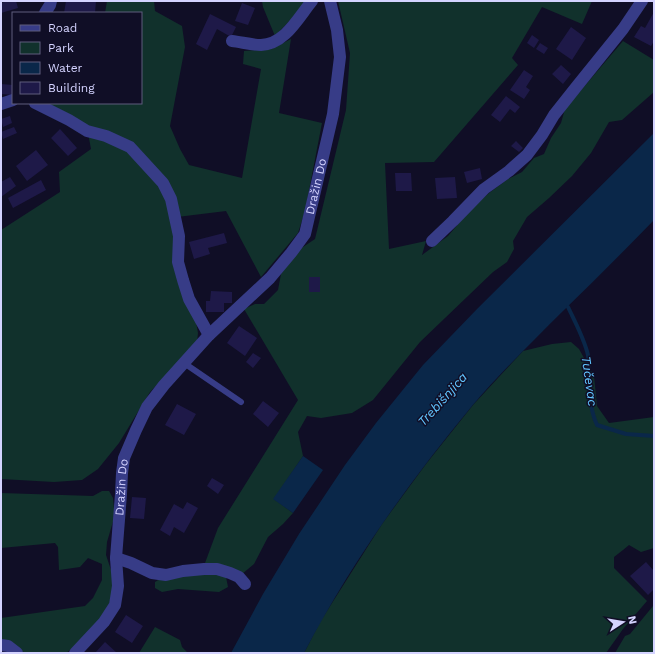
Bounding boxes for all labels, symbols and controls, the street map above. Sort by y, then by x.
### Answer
legend [12,12,142,104]
text: Road [48,21,77,35]
text: Park [48,41,74,55]
text: Water [48,61,83,75]
text: Building [48,81,95,95]
street label: Dražin Do [303,157,329,216]
water label: Tučevac [579,355,600,407]
water label: Trebišnjica [415,370,470,429]
street label: Dražin Do [112,458,131,516]
north arrow [603,602,643,642]
text: N [625,615,639,625]

